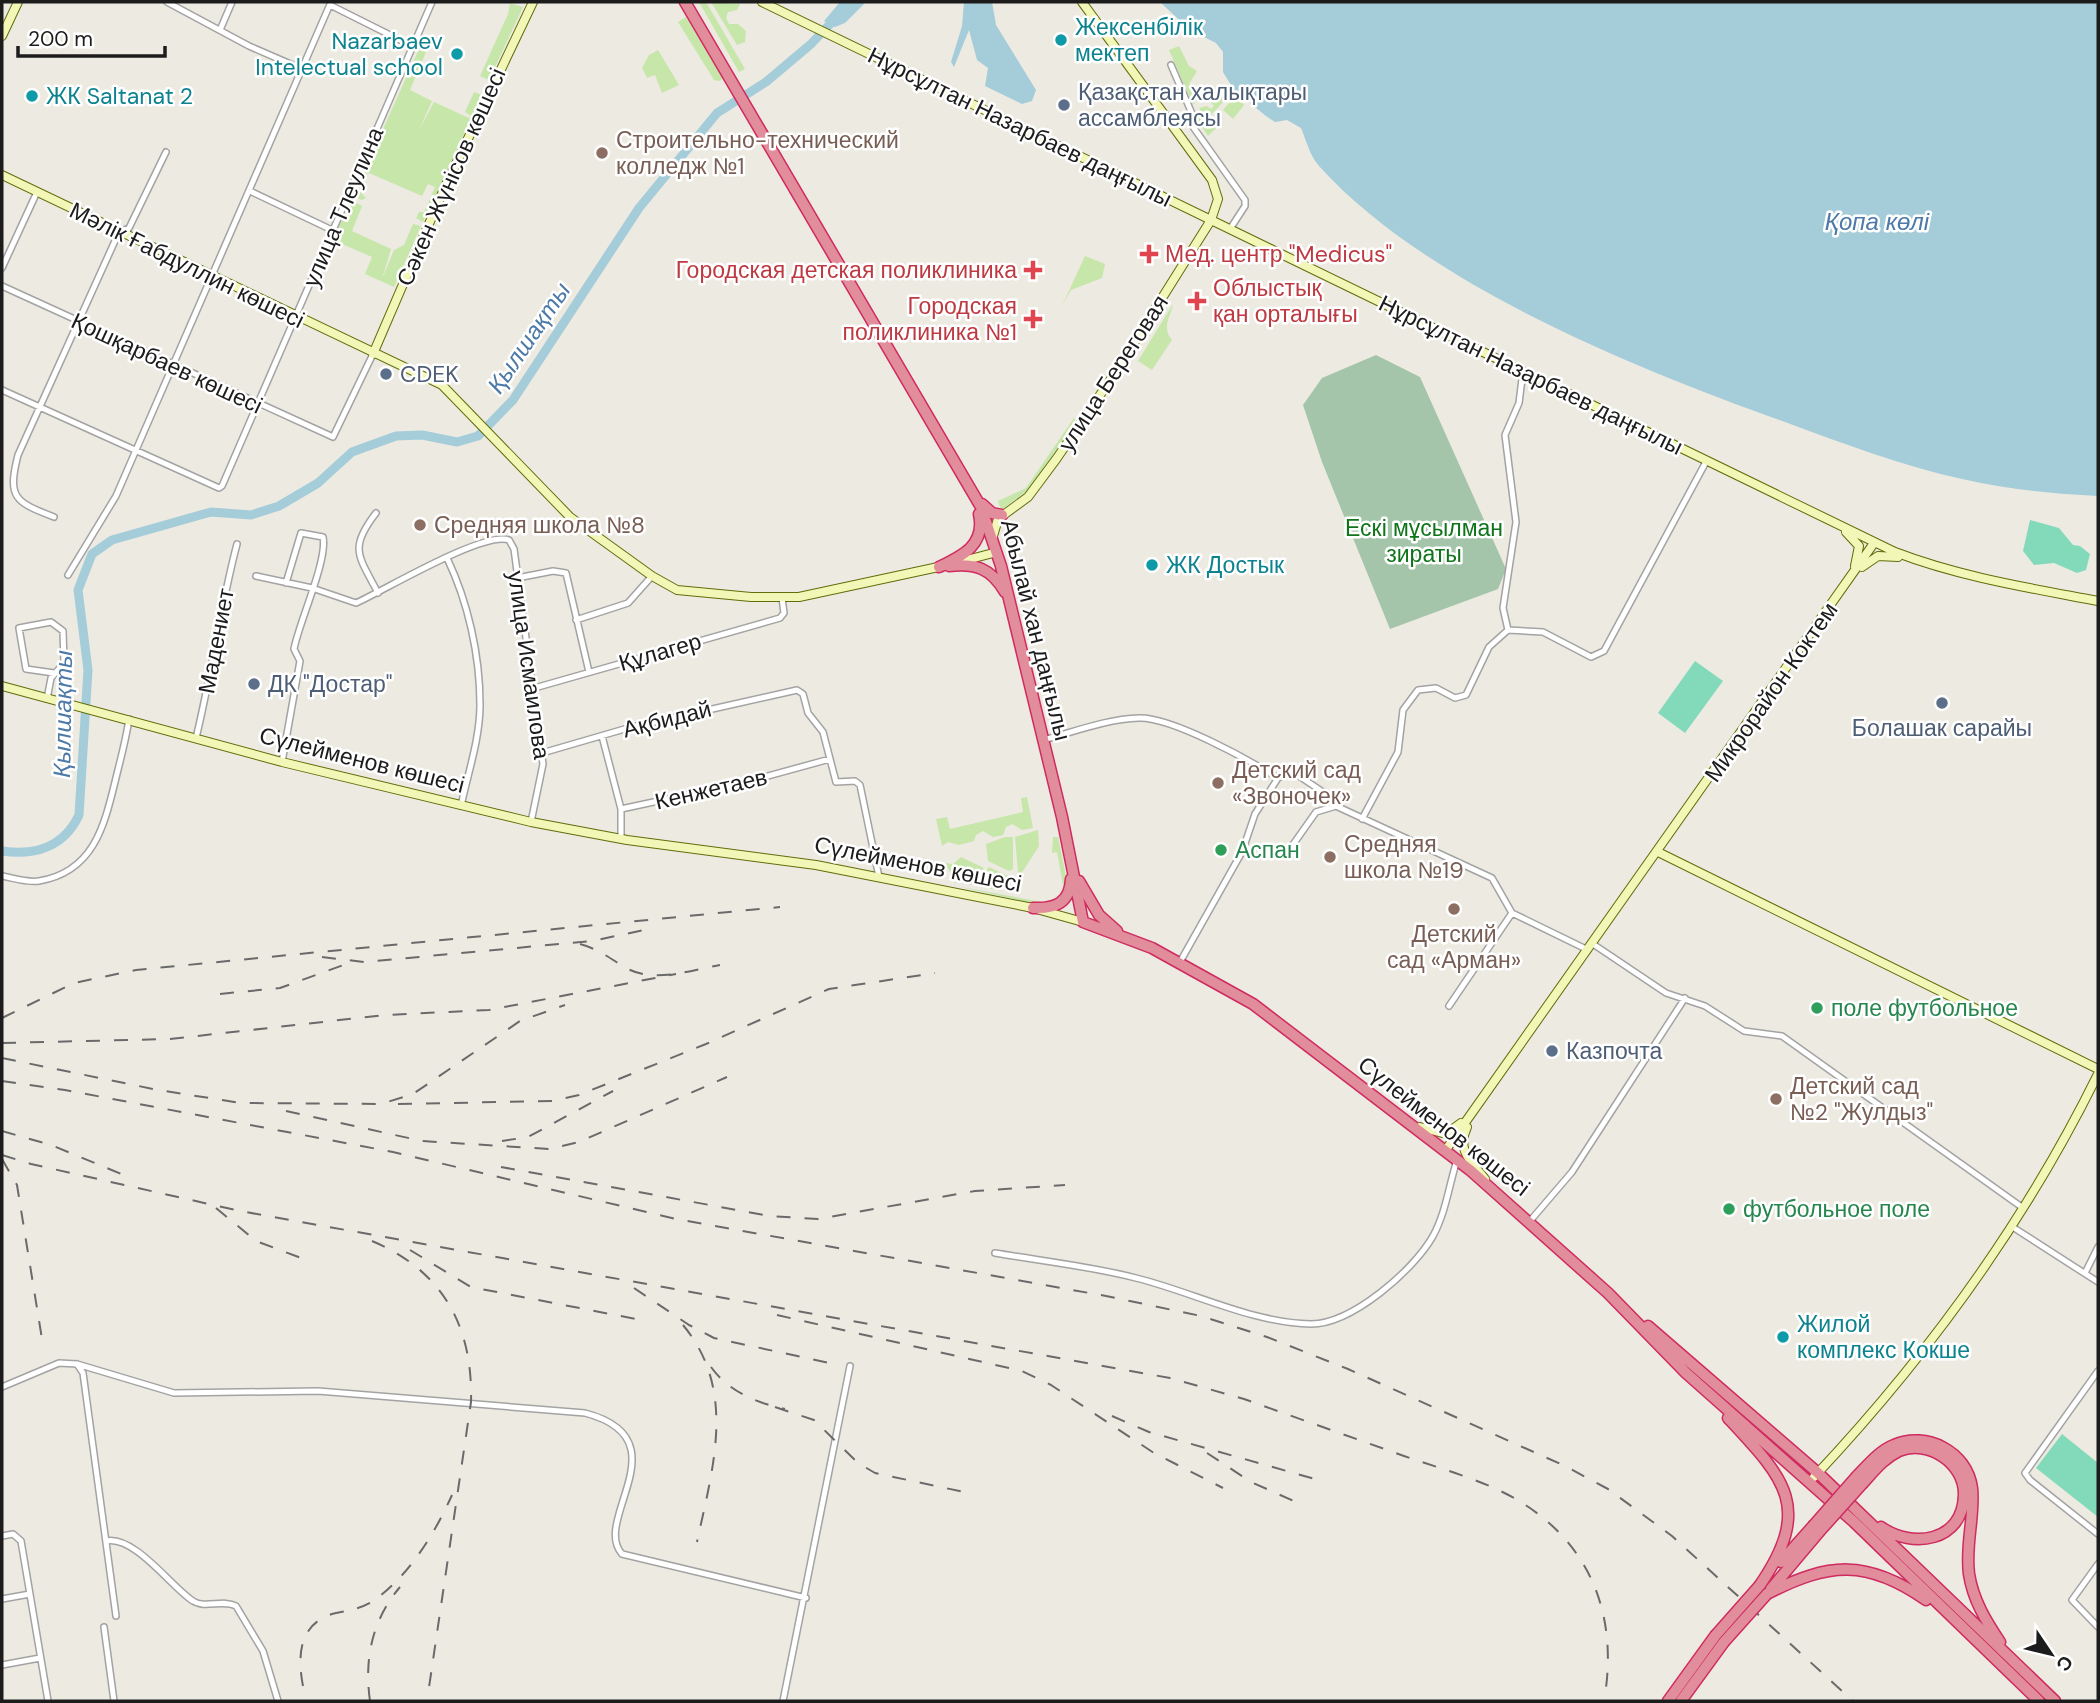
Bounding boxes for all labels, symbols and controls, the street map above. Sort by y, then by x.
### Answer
place label: Жексенбілік мектеп [1075,12,1204,68]
scale bar [18,14,164,58]
text: 200 m [28,25,93,53]
place label: Nazarbaev Intelectual school [255,26,443,82]
marker: Жексенбілік мектеп [1053,32,1069,48]
street label: Нұрсұлтан Назарбаев даңғылы [863,40,1177,214]
marker: Nazarbaev Intelectual school [449,46,465,62]
street label: Сәкен Жүнісов көшесі [389,63,513,291]
place label: Қазақстан халықтары ассамблеясы [1078,77,1307,133]
place label: ЖК Saltanat 2 [46,81,193,111]
marker: ЖК Saltanat 2 [24,88,40,104]
marker: Қазақстан халықтары ассамблеясы [1056,97,1072,113]
street label: улица Тлеулина [296,122,390,292]
place label: Строительно-технический колледж №1 [616,125,899,181]
marker: Строительно-технический колледж №1 [594,145,610,161]
street label: Мәлік Ғабдуллин көшесі [65,195,309,335]
water label: Қопа көлі [1825,206,1930,237]
place label: Мед. центр "Medicus" [1165,239,1392,269]
marker: Мед. центр "Medicus" [1139,244,1159,264]
place label: Городская детская поликлиника [676,255,1017,285]
marker: Городская детская поликлиника [1023,260,1043,280]
place label: Облыстық қан орталығы [1213,273,1358,329]
water label: Қылшақты [480,276,577,399]
street label: Нұрсұлтан Назарбаев даңғылы [1374,288,1688,462]
street label: улица Береговая [1051,289,1175,457]
place label: Городская поликлиника №1 [843,291,1017,347]
marker: Облыстық қан орталығы [1187,291,1207,311]
street label: Қошқарбаев көшесі [67,306,267,420]
marker: Городская поликлиника №1 [1023,309,1043,329]
place label: CDEK [400,359,459,389]
marker: CDEK [378,366,394,382]
place label: Средняя школа №8 [434,510,645,540]
park label: Ескі мұсылман зираты [1345,513,1503,569]
street label: Абылай хан даңғылы [994,516,1078,744]
marker: Средняя школа №8 [412,517,428,533]
place label: ЖК Достык [1166,550,1285,580]
marker: ЖК Достык [1144,557,1160,573]
street label: улица Исмаилова [501,569,557,761]
street label: Мадениет [191,585,241,696]
street label: Микрорайон Коктем [1698,596,1844,788]
street label: Құлагер [615,626,705,678]
water label: Қылшақты [46,650,79,778]
place label: ДК "Достар" [268,669,392,699]
marker: ДК "Достар" [246,676,262,692]
street label: Ақбидай [619,694,715,744]
marker: Болашак сарайы [1934,695,1950,711]
place label: Болашак сарайы [1852,713,2032,743]
street label: Сүлейменов көшесі [256,720,468,800]
place label: Детский сад «Звоночек» [1232,755,1362,811]
street label: Кенжетаев [652,762,770,816]
marker: Детский сад «Звоночек» [1210,775,1226,791]
street label: Сүлейменов көшесі [812,829,1024,899]
place label: Средняя школа №19 [1344,829,1464,885]
place label: Аспан [1235,835,1300,865]
marker: Аспан [1213,842,1229,858]
marker: Средняя школа №19 [1322,849,1338,865]
marker: Детский сад «Арман» [1446,901,1462,917]
place label: Детский сад «Арман» [1387,919,1521,975]
place label: поле футбольное [1831,993,2018,1023]
marker: поле футбольное [1809,1000,1825,1016]
place label: Казпочта [1566,1036,1662,1066]
marker: Казпочта [1544,1043,1560,1059]
street label: Сүлейменов көшесі [1352,1049,1536,1203]
place label: Детский сад №2 "Жулдыз" [1790,1071,1933,1127]
marker: Детский сад №2 "Жулдыз" [1768,1091,1784,1107]
place label: футбольное поле [1743,1194,1930,1224]
marker: футбольное поле [1721,1201,1737,1217]
place label: Жилой комплекс Кокше [1797,1309,1970,1365]
marker: Жилой комплекс Кокше [1775,1329,1791,1345]
north arrow [2016,1619,2086,1689]
text: С [2050,1651,2079,1676]

